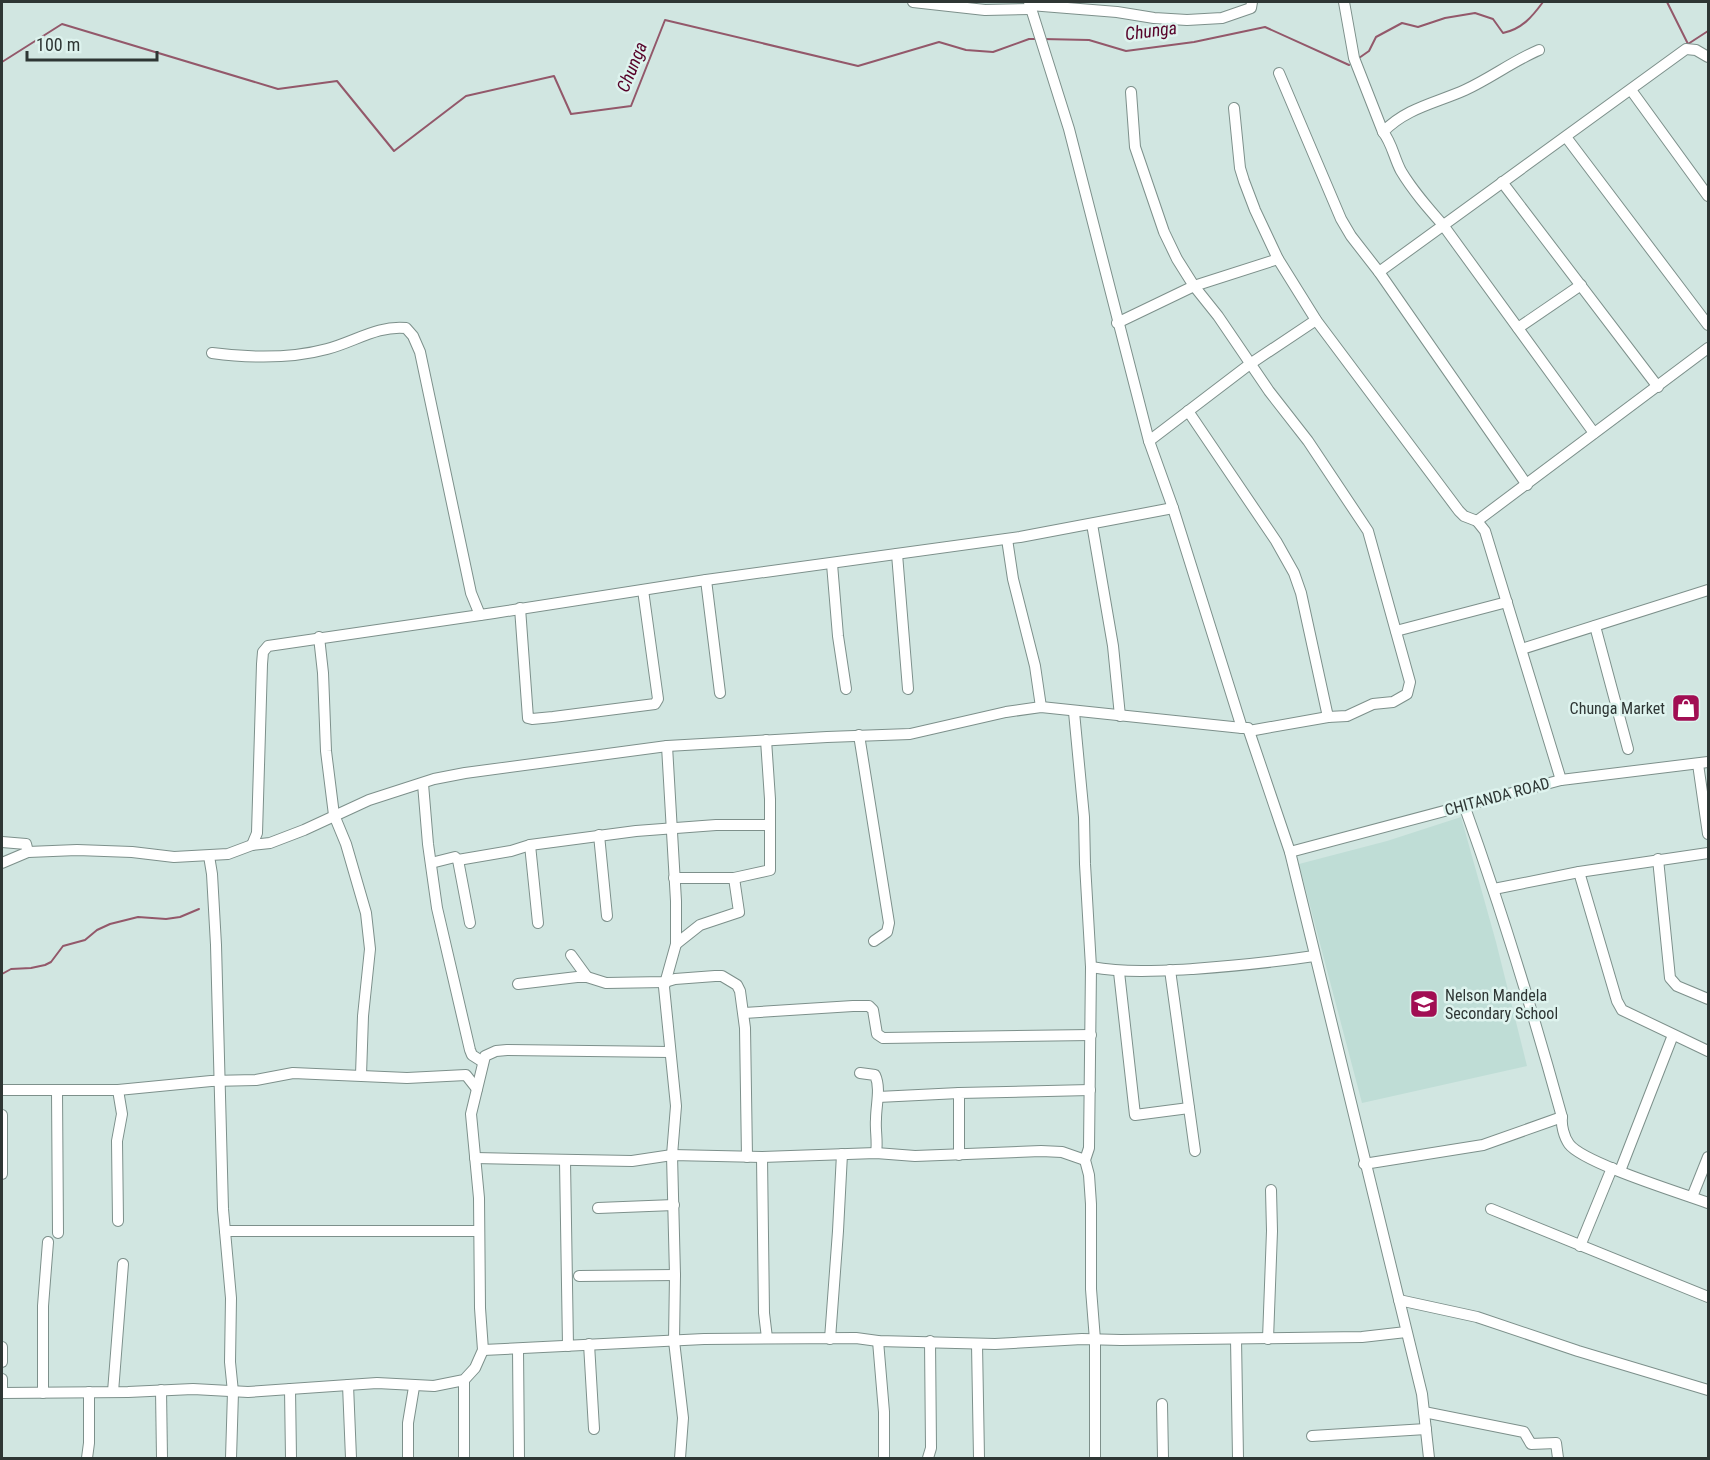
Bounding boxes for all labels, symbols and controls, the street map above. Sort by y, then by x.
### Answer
water label: Chunga [1124,17,1178,44]
scale bar [27,24,158,62]
text: 100 m [36,34,80,55]
water label: Chunga [612,39,651,95]
shop icon: Chunga Market [1670,692,1702,724]
place label: Chunga Market [1570,699,1665,718]
street label: CHITANDA ROAD [1443,773,1552,820]
place label: Nelson Mandela Secondary School [1445,986,1558,1023]
school or university icon: Nelson Mandela Secondary School [1408,988,1440,1020]

